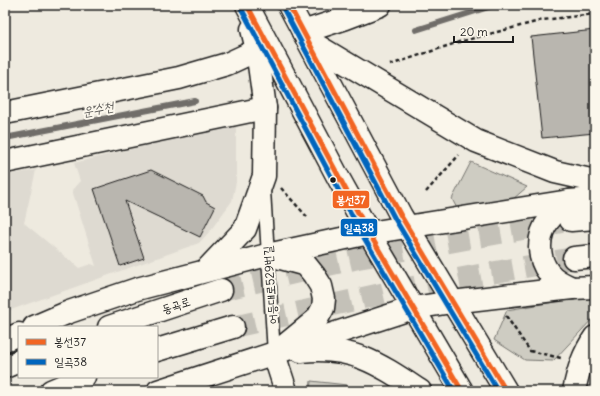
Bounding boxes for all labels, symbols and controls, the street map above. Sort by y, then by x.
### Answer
scale bar [454,18,513,44]
text: 20 m [460,24,488,39]
water label: 운수천 [81,97,117,120]
unlabelled marker [328,175,338,185]
line badge: 봉선37 [332,190,370,209]
text: 봉선37 [336,193,366,207]
line badge: 일곡38 [340,218,378,237]
text: 일곡38 [344,221,374,235]
street label: 어등대로529번길 [260,245,280,325]
street label: 동곡로 [160,293,192,317]
legend [18,326,158,378]
text: 봉선37 [54,334,86,349]
text: 일곡38 [54,354,87,369]

